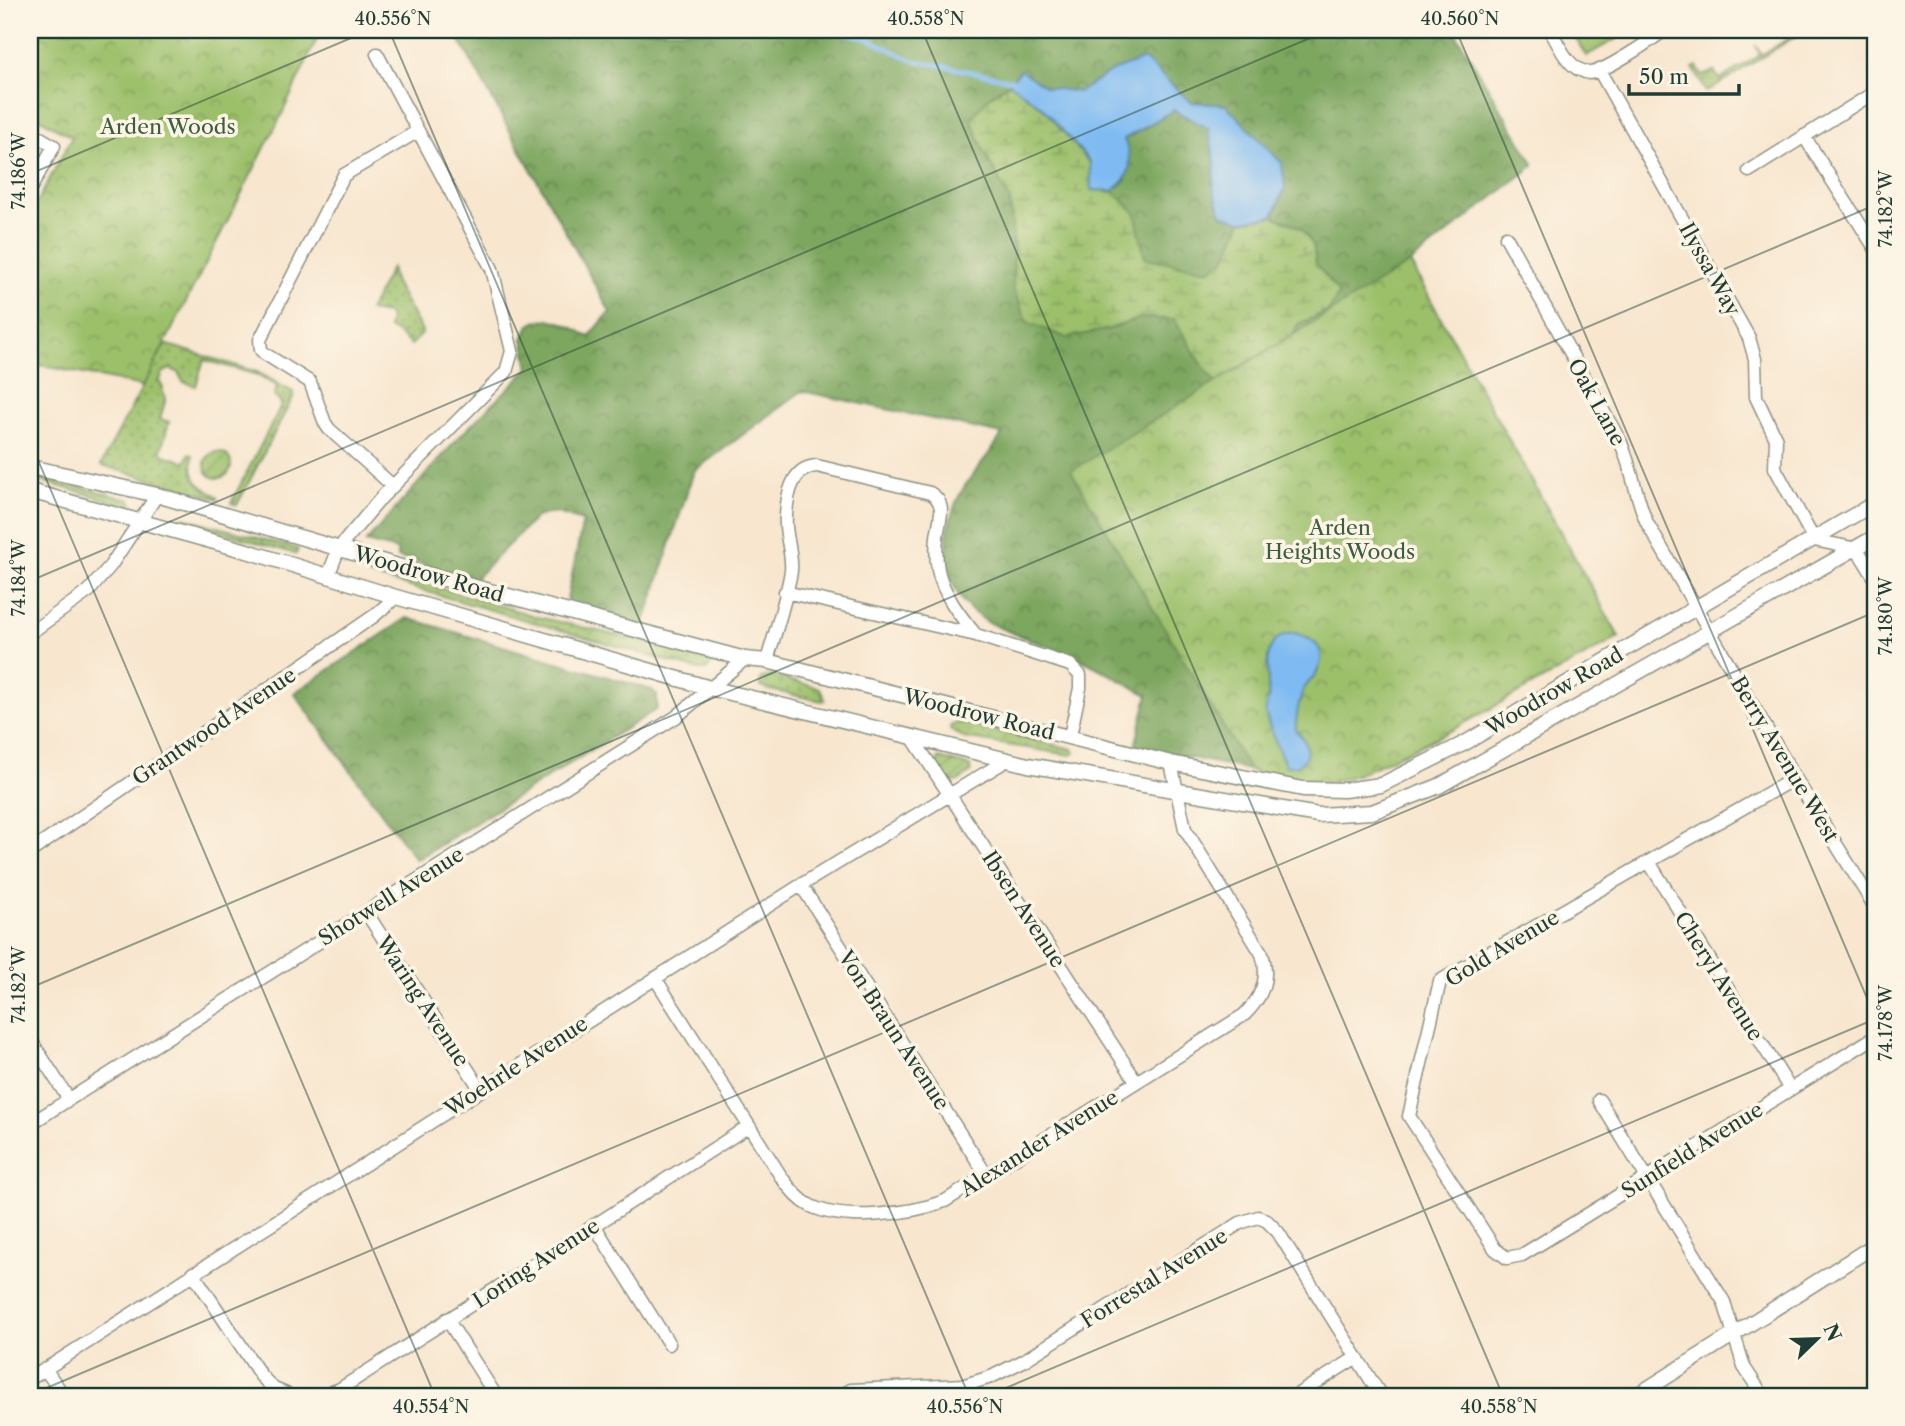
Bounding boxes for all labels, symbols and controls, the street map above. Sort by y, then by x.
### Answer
text: 40.556°N [355,8,432,30]
text: 40.558°N [887,8,965,30]
text: 40.560°N [1421,8,1500,30]
scale bar [1629,52,1739,96]
text: 50 m [1639,64,1689,89]
park label: Arden Woods [99,114,236,139]
text: 74.186°W [8,131,30,210]
text: 74.182°W [1875,169,1897,248]
street label: Ilyssa Way [1674,218,1746,320]
street label: Oak Lane [1563,354,1631,450]
park label: Arden Heights Woods [1265,515,1415,564]
text: 74.184°W [8,538,30,617]
street label: Woodrow Road [350,540,507,607]
text: 74.180°W [1875,575,1897,655]
street label: Woodrow Road [1480,641,1627,741]
street label: Grantwood Avenue [127,662,301,790]
street label: Berry Avenue West [1726,672,1845,847]
street label: Woodrow Road [900,683,1057,745]
street label: Shotwell Avenue [314,841,468,951]
street label: Ibsen Avenue [977,846,1071,972]
street label: Gold Avenue [1441,904,1563,992]
street label: Cheryl Avenue [1669,907,1769,1045]
street label: Waring Avenue [371,930,475,1071]
text: 74.182°W [8,945,30,1024]
street label: Von Braun Avenue [833,945,955,1114]
text: 74.178°W [1875,984,1897,1061]
street label: Woehrle Avenue [439,1011,592,1122]
street label: Alexander Avenue [955,1084,1123,1202]
street label: Sunfield Avenue [1617,1096,1767,1204]
street label: Loring Avenue [468,1213,604,1313]
street label: Forrestal Avenue [1076,1223,1232,1333]
north arrow [1783,1304,1853,1374]
text: N [1818,1320,1846,1345]
text: 40.554°N [393,1396,470,1418]
text: 40.556°N [927,1396,1004,1418]
text: 40.558°N [1460,1396,1538,1418]

